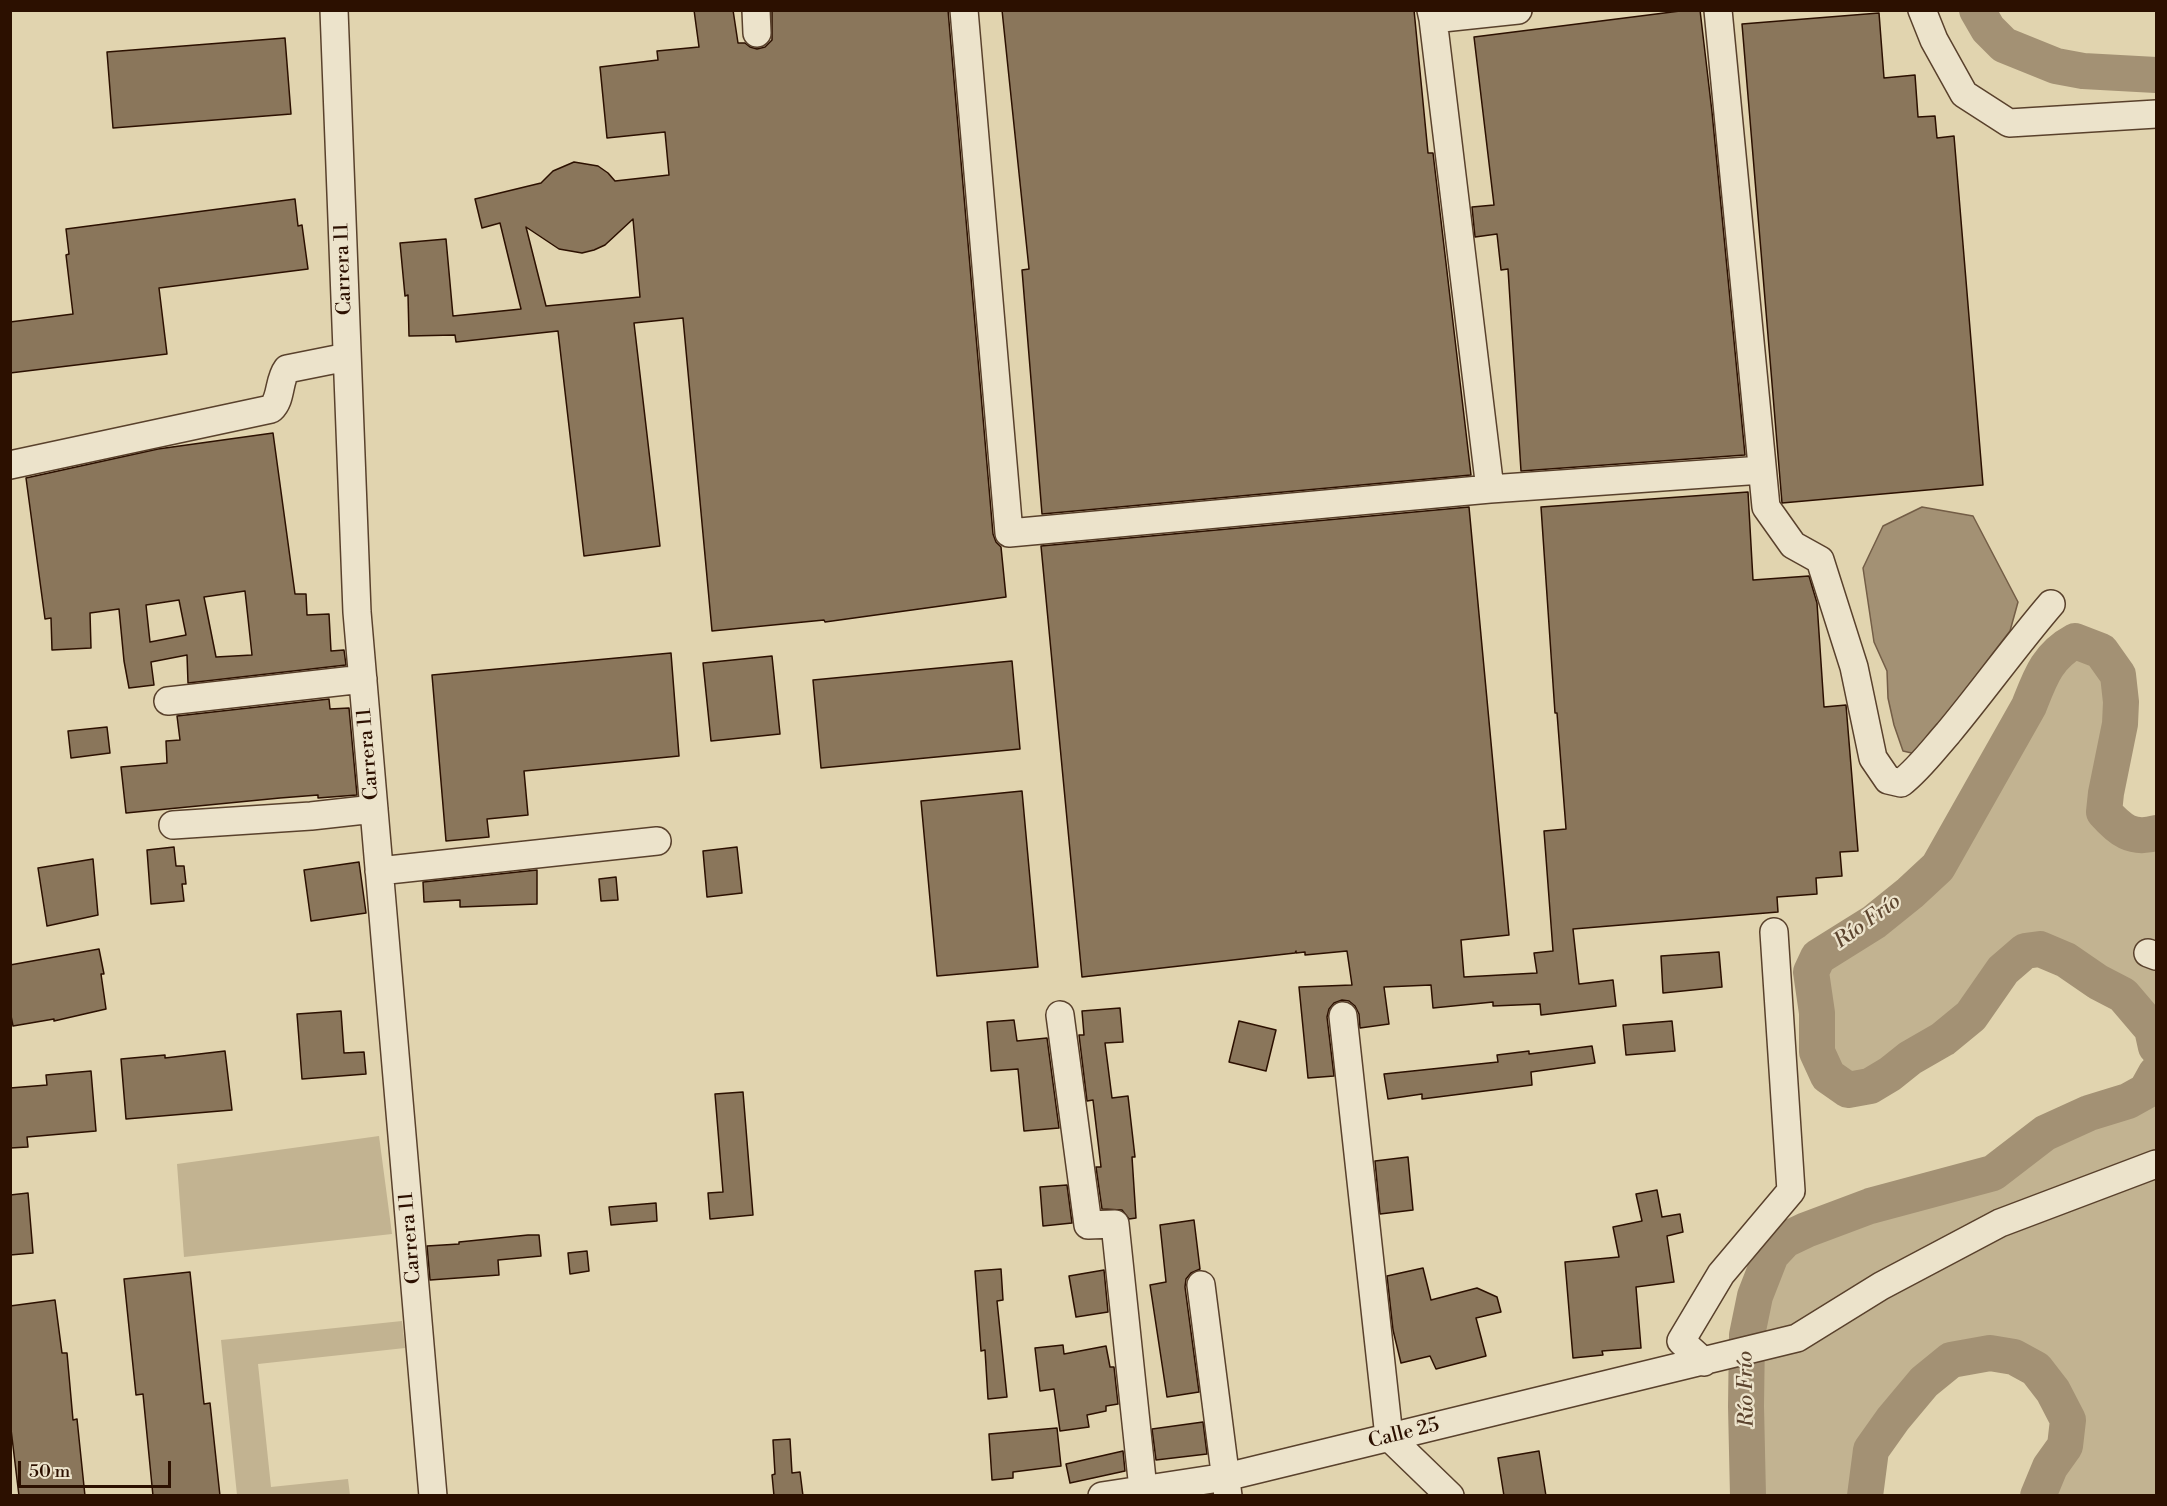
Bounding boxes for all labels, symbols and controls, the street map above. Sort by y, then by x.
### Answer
street label: Carrera 11 [330,223,358,315]
street label: Carrera 11 [353,707,385,801]
water label: Río Frío [1830,889,1906,955]
street label: Carrera 11 [395,1191,427,1285]
water label: Río Frío [1734,1351,1760,1427]
street label: Calle 25 [1366,1414,1442,1454]
scale bar [21,1449,174,1487]
text: 50 m [29,1460,70,1483]

